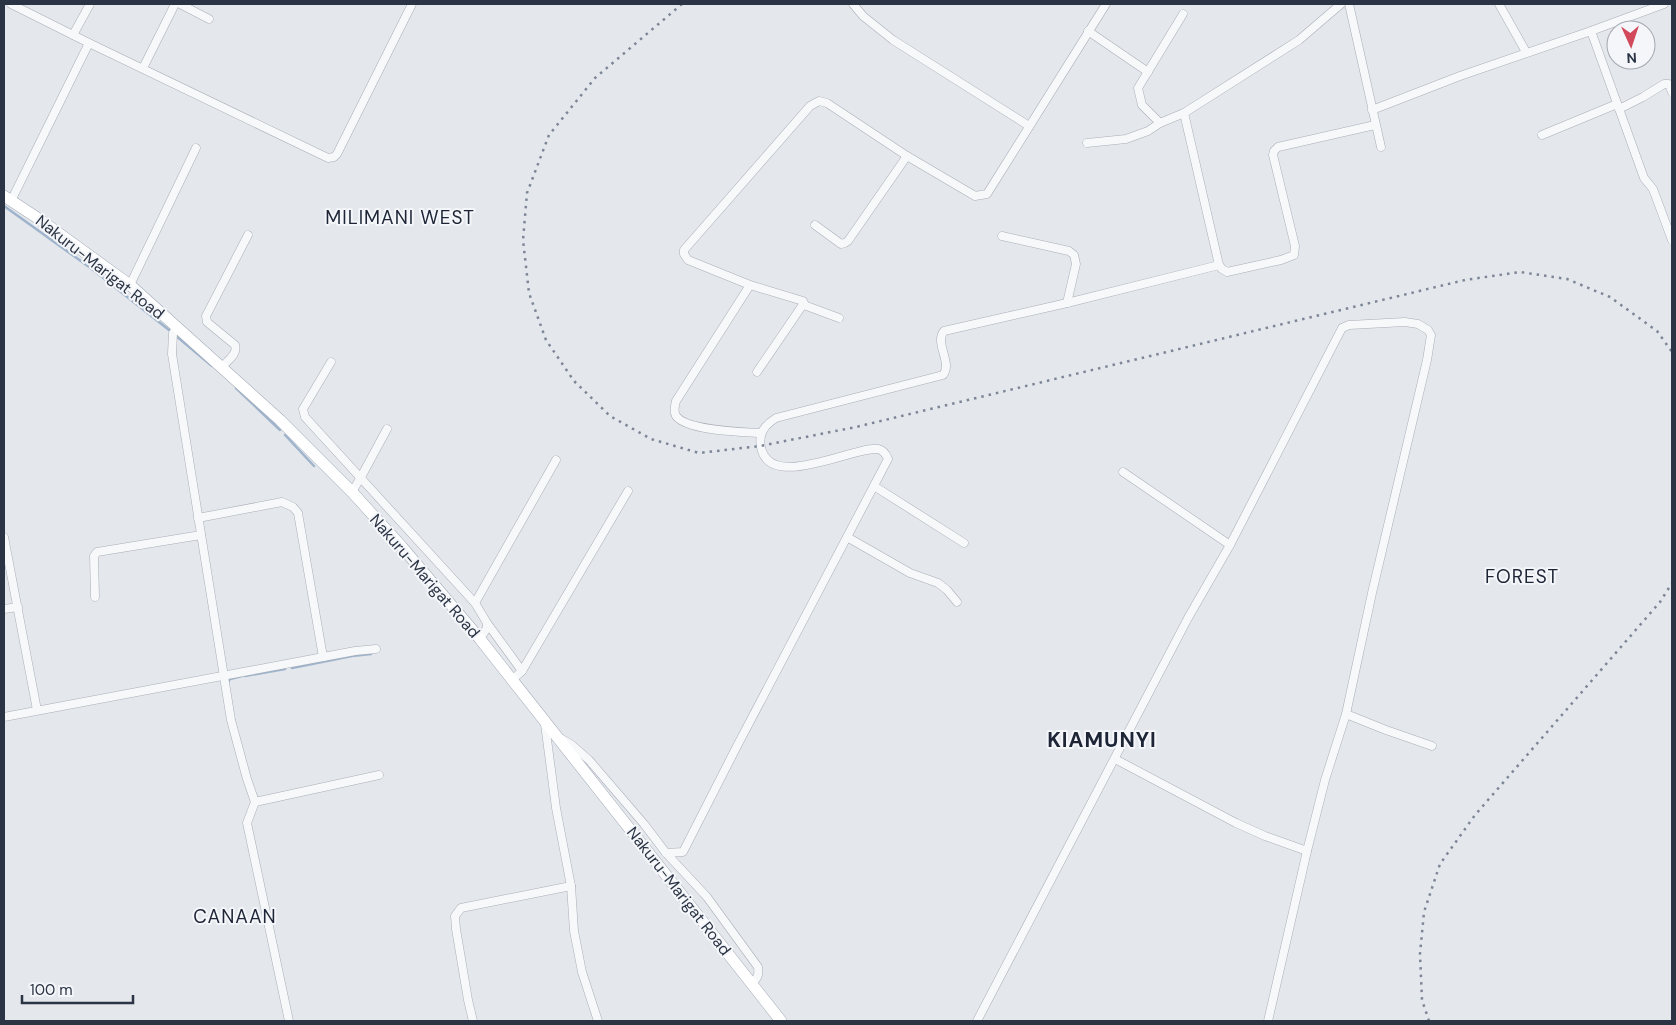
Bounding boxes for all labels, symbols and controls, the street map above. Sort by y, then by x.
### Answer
north arrow [1606,20,1656,70]
text: N [1626,49,1637,67]
district label: MILIMANI WEST [325,205,475,230]
street label: Nakuru-Marigat Road [31,210,169,324]
street label: Nakuru-Marigat Road [365,510,485,642]
district label: FOREST [1485,564,1559,589]
district label: KIAMUNYI [1047,726,1157,754]
street label: Nakuru-Marigat Road [622,822,736,960]
district label: CANAAN [193,904,277,929]
scale bar [22,972,134,1004]
text: 100 m [30,980,73,1000]

